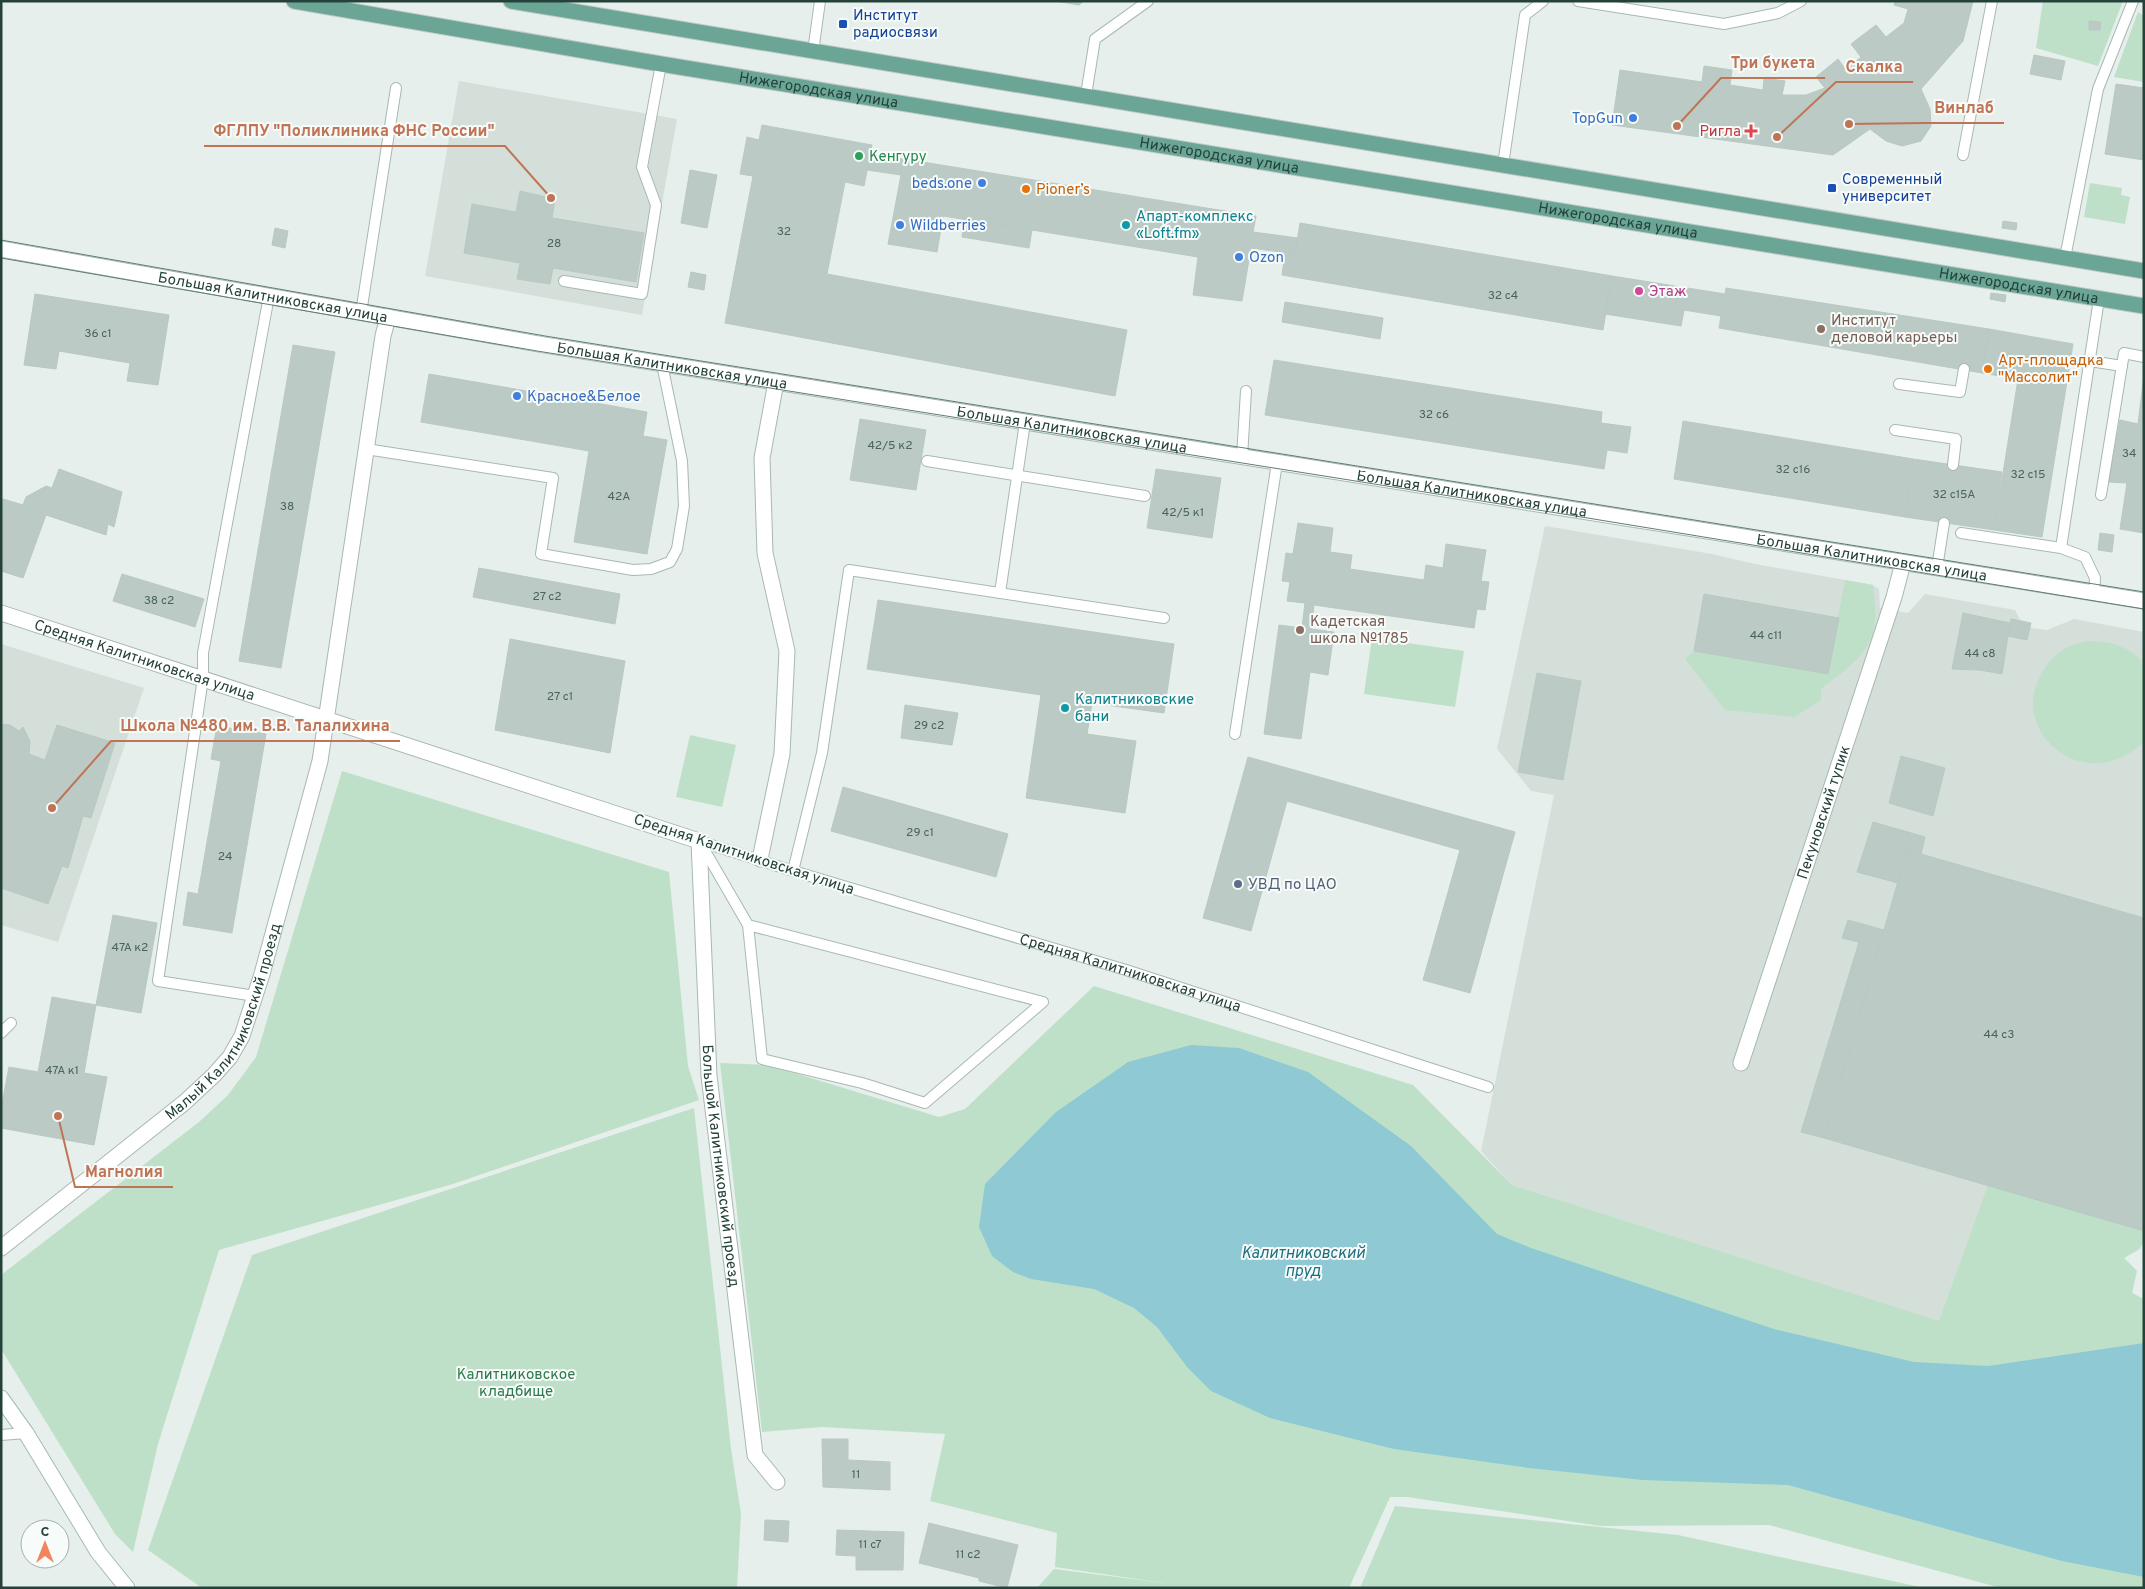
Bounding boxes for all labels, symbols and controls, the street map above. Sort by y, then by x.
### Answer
place label: Институт радиосвязи [853,7,938,43]
marker: Институт радиосвязи [837,18,849,30]
callout: Три букета [1721,47,1825,78]
callout: Скалка [1836,51,1913,82]
text: Три букета [1731,54,1815,74]
text: Скалка [1845,58,1903,78]
street label: Нижегородская улица [737,69,899,114]
callout: Винлаб [1924,92,2004,123]
text: Винлаб [1934,99,1994,119]
place label: TopGun [1572,110,1623,129]
marker: TopGun [1627,112,1639,124]
callout: ФГЛПУ "Поликлиника ФНС России" [204,115,505,146]
text: ФГЛПУ "Поликлиника ФНС России" [213,122,495,142]
place label: Ригла [1699,123,1741,142]
marker: Ригла [1745,125,1757,137]
street label: Нижегородская улица [1138,134,1300,179]
place label: Кенгуру [869,148,927,167]
marker: Кенгуру [853,150,865,162]
place label: Современный университет [1842,171,1942,207]
place label: beds.one [912,175,972,194]
marker: beds.one [976,177,988,189]
place label: Pioner’s [1036,181,1090,200]
marker: Современный университет [1826,182,1838,194]
marker: Pioner’s [1020,183,1032,195]
street label: Нижегородская улица [1537,199,1699,244]
place label: Апарт-комплекс «Loft.fm» [1136,208,1254,244]
place label: Wildberries [910,217,986,236]
marker: Wildberries [894,219,906,231]
marker: Апарт-комплекс «Loft.fm» [1120,219,1132,231]
house number: 32 [777,224,791,240]
house number: 28 [547,236,561,252]
place label: Ozon [1249,249,1284,268]
marker: Ozon [1233,251,1245,263]
street label: Нижегородская улица [1937,265,2100,309]
street label: Большая Калитниковская улица [156,269,389,328]
place label: Этаж [1649,283,1687,302]
marker: Этаж [1633,285,1645,297]
house number: 32 с4 [1488,288,1518,304]
place label: Институт деловой карьеры [1831,312,1957,348]
marker: Институт деловой карьеры [1815,323,1827,335]
house number: 36 с1 [84,326,112,342]
street label: Большая Калитниковская улица [555,339,788,395]
place label: Арт-площадка "Массолит" [1998,352,2103,388]
marker: Арт-площадка "Массолит" [1982,363,1994,375]
place label: Красное&Белое [527,388,641,407]
marker: Красное&Белое [511,390,523,402]
street label: Большая Калитниковская улица [955,403,1188,459]
house number: 32 с6 [1419,407,1449,423]
house number: 42/5 к2 [867,438,913,454]
house number: 34 [2122,446,2136,462]
house number: 32 с16 [1776,462,1810,478]
street label: Большая Калитниковская улица [1355,467,1588,523]
house number: 32 с15 [2010,467,2046,483]
house number: 32 с15А [1933,487,1975,503]
house number: 42А [608,489,630,505]
house number: 38 [280,499,294,515]
house number: 42/5 к1 [1162,505,1204,521]
street label: Большая Калитниковская улица [1755,531,1988,587]
house number: 27 с2 [532,589,562,605]
house number: 38 с2 [144,593,174,609]
place label: Кадетская школа №1785 [1310,613,1409,649]
street label: Средняя Калитниковская улица [31,616,257,706]
marker: Кадетская школа №1785 [1294,624,1306,636]
house number: 44 с11 [1750,628,1782,644]
house number: 44 с8 [1964,646,1996,662]
house number: 27 с1 [547,689,573,705]
place label: Калитниковские бани [1075,691,1194,727]
marker: Калитниковские бани [1059,702,1071,714]
callout: Школа №480 им. В.В. Талалихина [111,710,400,741]
text: Школа №480 им. В.В. Талалихина [120,717,390,737]
house number: 29 с2 [914,718,944,734]
street label: Пекуновский тупик [1794,743,1856,882]
street label: Средняя Калитниковская улица [631,811,856,900]
house number: 29 с1 [906,825,934,841]
house number: 24 [218,849,232,865]
place label: УВД по ЦАО [1248,876,1337,895]
marker: УВД по ЦАО [1232,878,1244,890]
street label: Малый Калитниковский проезд [162,921,286,1125]
street label: Средняя Калитниковская улица [1017,931,1243,1017]
house number: 47А к2 [112,940,148,956]
house number: 44 с3 [1984,1027,2014,1043]
street label: Большой Калитниковский проезд [697,1044,743,1288]
house number: 47А к1 [45,1063,79,1079]
callout: Магнолия [75,1156,173,1187]
text: Магнолия [85,1163,163,1183]
water label: Калитниковский пруд [1241,1244,1366,1282]
park label: Калитниковское кладбище [457,1366,575,1402]
house number: 11 [852,1467,860,1483]
north arrow [20,1519,70,1569]
text: С [41,1524,50,1541]
house number: 11 с7 [858,1537,882,1553]
house number: 11 с2 [955,1547,981,1563]

